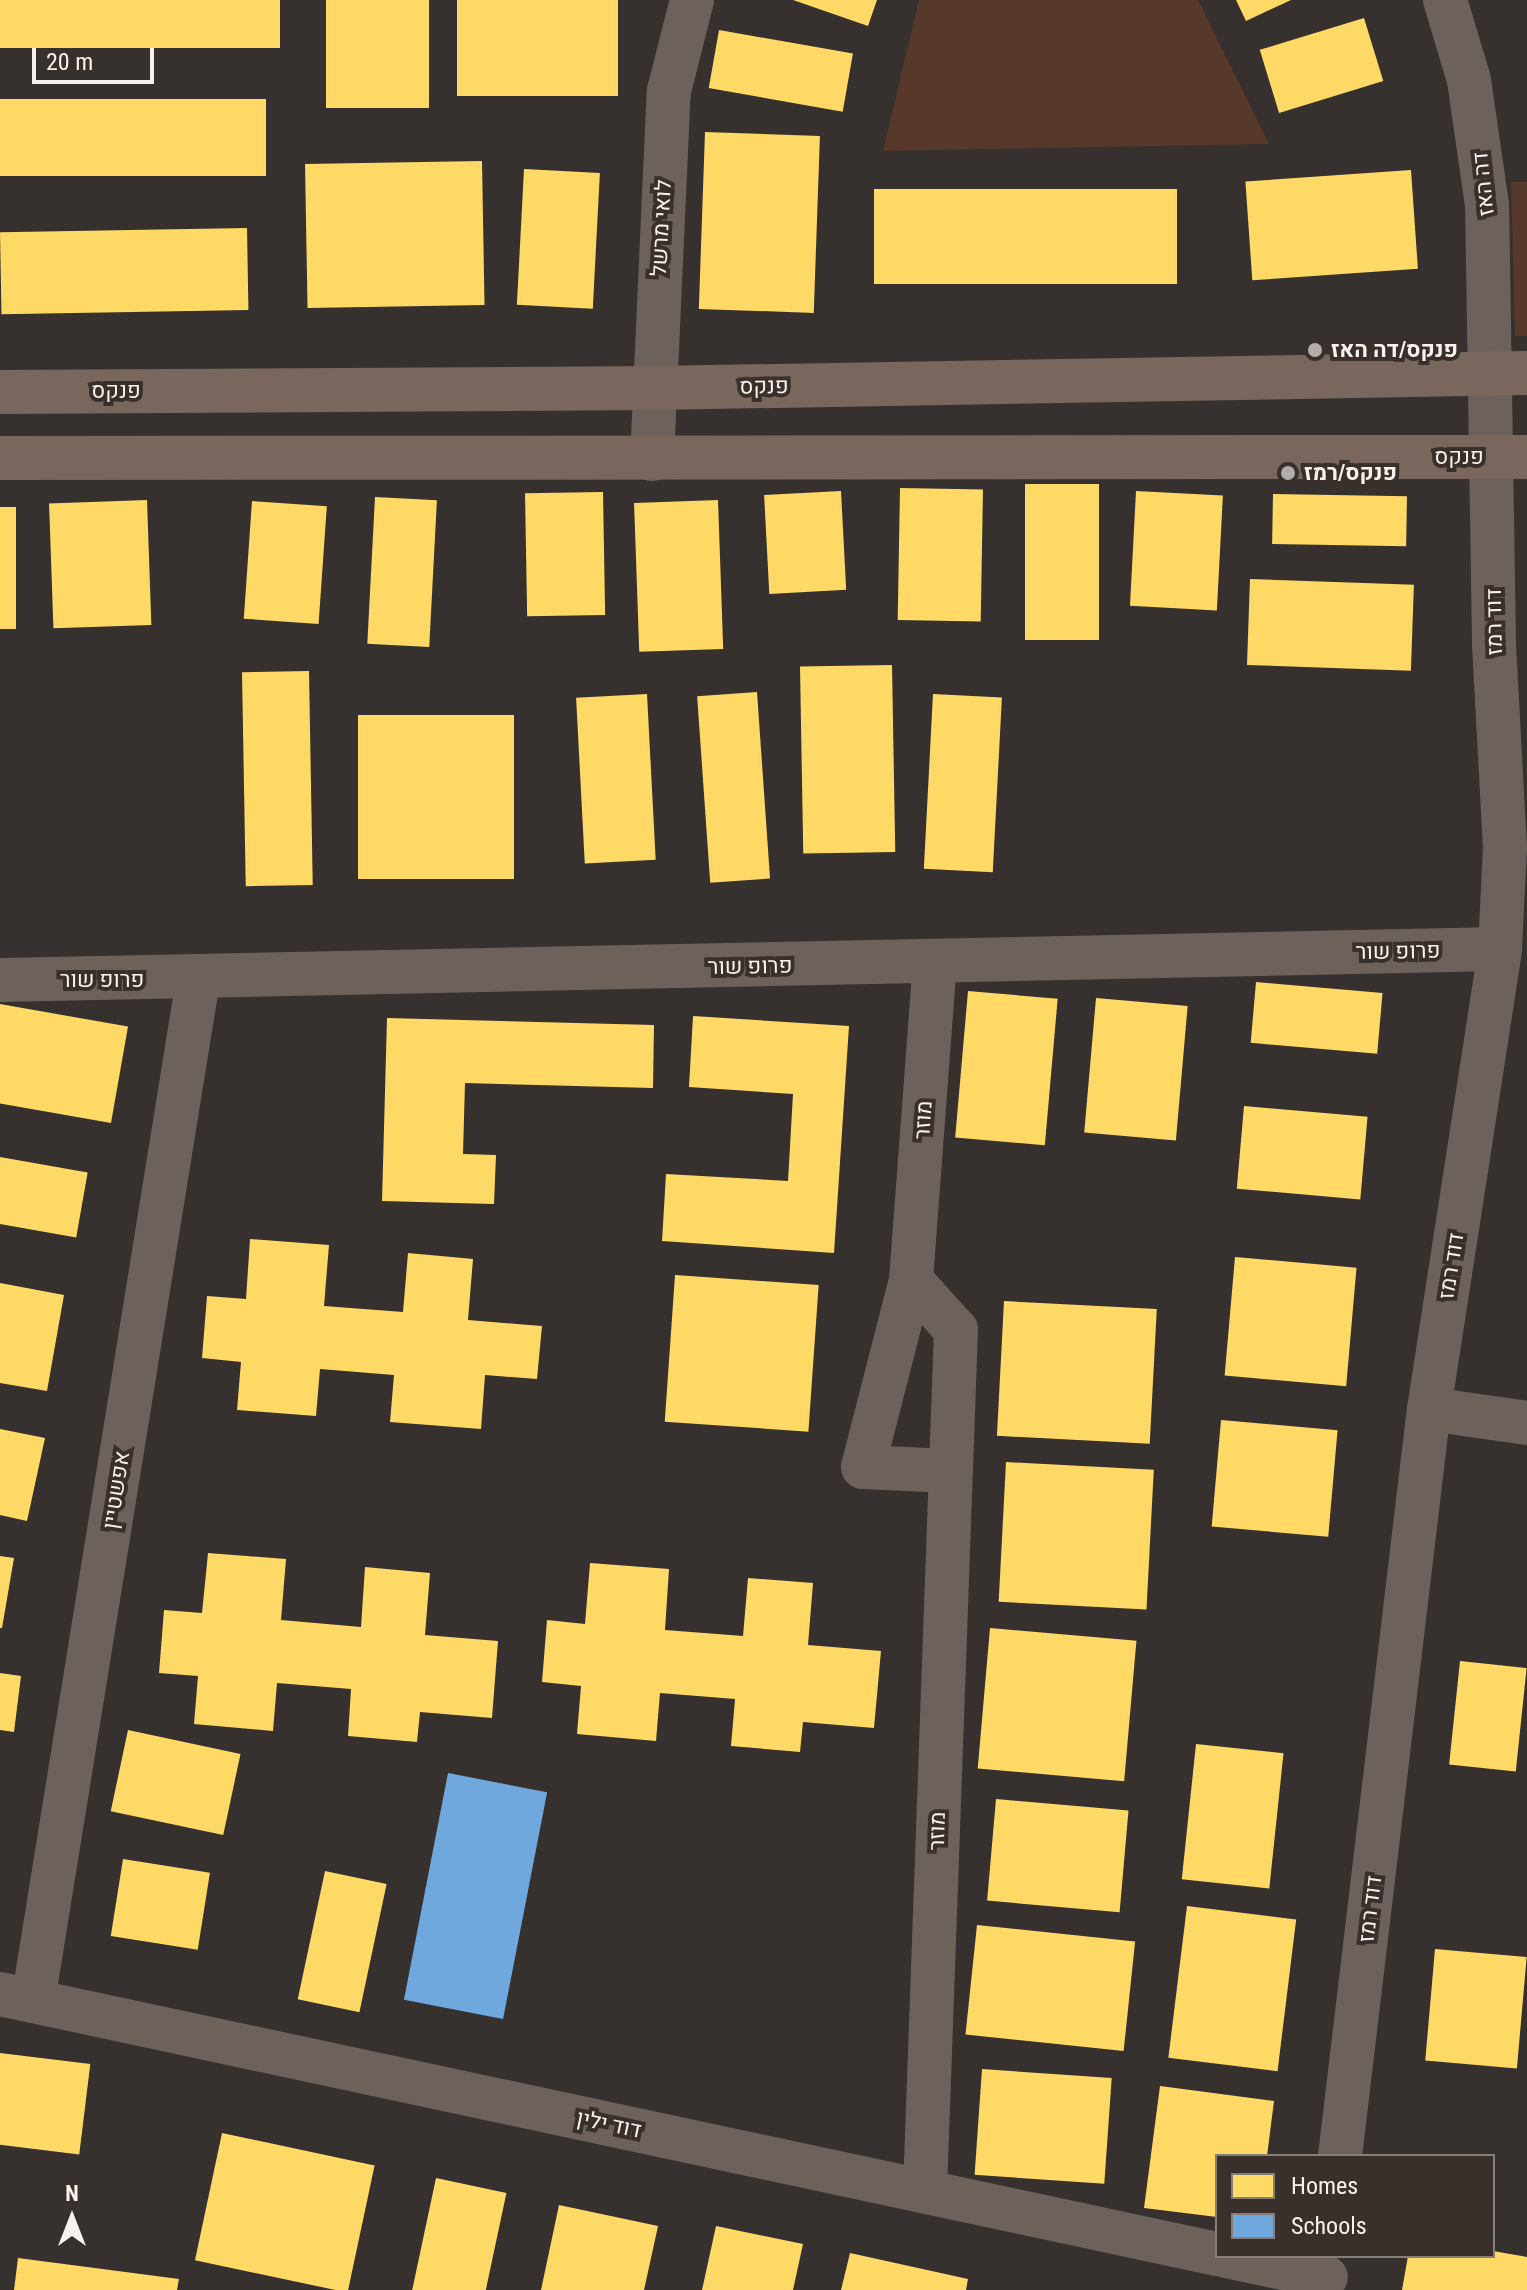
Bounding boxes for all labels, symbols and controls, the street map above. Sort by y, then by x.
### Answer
scale bar [36,32,158,82]
text: 20 m [46,48,93,76]
street label: דה האז [1467,151,1499,217]
street label: לואי מרשל [645,179,677,277]
place label: פנקס/דה האז [1331,337,1458,363]
marker: פנקס/דה האז [1306,341,1324,359]
street label: פנקס [739,372,789,400]
street label: פנקס [91,378,141,404]
street label: פנקס [1434,444,1484,470]
place label: פנקס/רמז [1304,460,1397,486]
marker: פנקס/רמז [1279,464,1297,482]
street label: דוד רמז [1480,588,1508,656]
street label: פרופ שור [1355,937,1441,965]
street label: פרופ שור [707,952,793,980]
street label: פרופ שור [60,967,144,993]
street label: מוזר [908,1100,938,1140]
street label: דוד רמז [1433,1231,1469,1301]
street label: אפשטיין [97,1449,135,1531]
street label: מוזר [923,1811,951,1851]
street label: דוד רמז [1353,1874,1387,1944]
street label: דוד ילין [574,2104,644,2144]
legend [1215,2154,1495,2258]
text: Homes [1291,2172,1358,2200]
north arrow [32,2178,112,2258]
text: N [65,2181,79,2206]
text: Schools [1291,2212,1367,2240]

